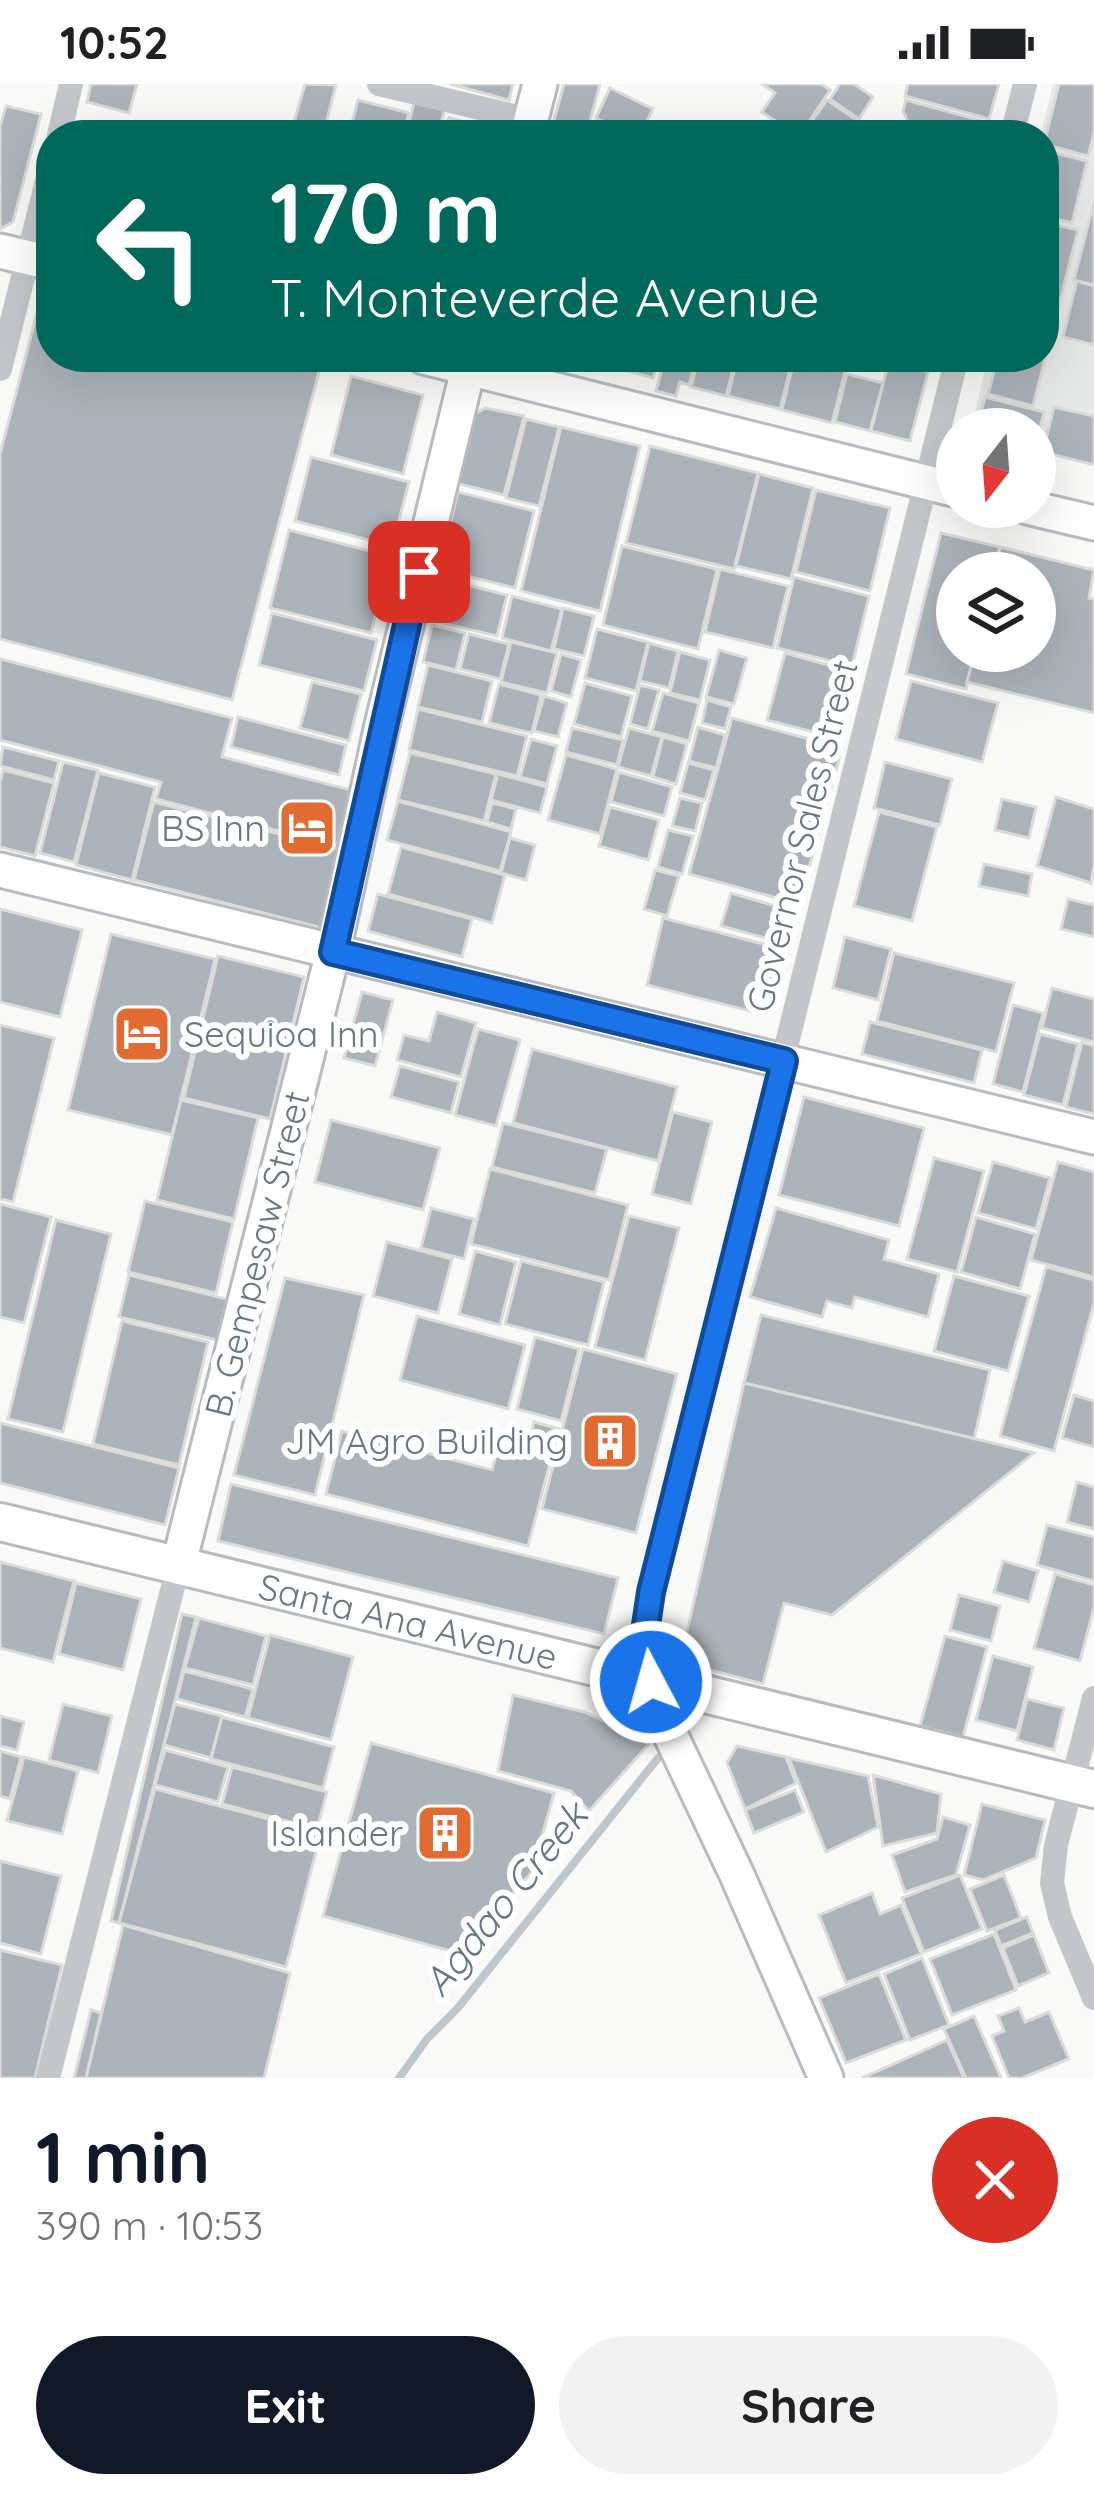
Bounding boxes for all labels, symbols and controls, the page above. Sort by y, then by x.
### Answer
text: 10:52 [60,14,169,70]
text: 170 m [270,159,501,264]
icon: left [72,168,228,324]
text: T. Monteverde Avenue [270,263,820,331]
north arrow [936,408,1056,528]
map controls [936,408,1056,672]
pin [368,521,470,623]
icon: arrive [386,539,452,605]
button: layers [936,552,1056,672]
street label: Governor Sales Street [736,655,867,1017]
hotel icon: BS Inn [276,797,338,859]
place label: BS Inn [161,805,265,850]
hotel icon: Sequioa Inn [111,1003,173,1065]
place label: Sequioa Inn [184,1011,379,1056]
street label: B. Gempesaw Street [194,1086,319,1421]
building icon: JM Agro Building [579,1410,641,1472]
place label: JM Agro Building [285,1418,568,1463]
street label: Santa Ana Avenue [254,1563,562,1679]
position arrow [588,1619,714,1745]
water label: Agdao Creek [412,1790,600,2005]
building icon: Islander [414,1802,476,1864]
place label: Islander [270,1810,403,1855]
text: 1 min [36,2111,210,2201]
button: close [932,2117,1058,2243]
text: 390 m · 10:53 [36,2201,263,2250]
button: Exit [36,2336,535,2474]
button: Share [559,2336,1058,2474]

